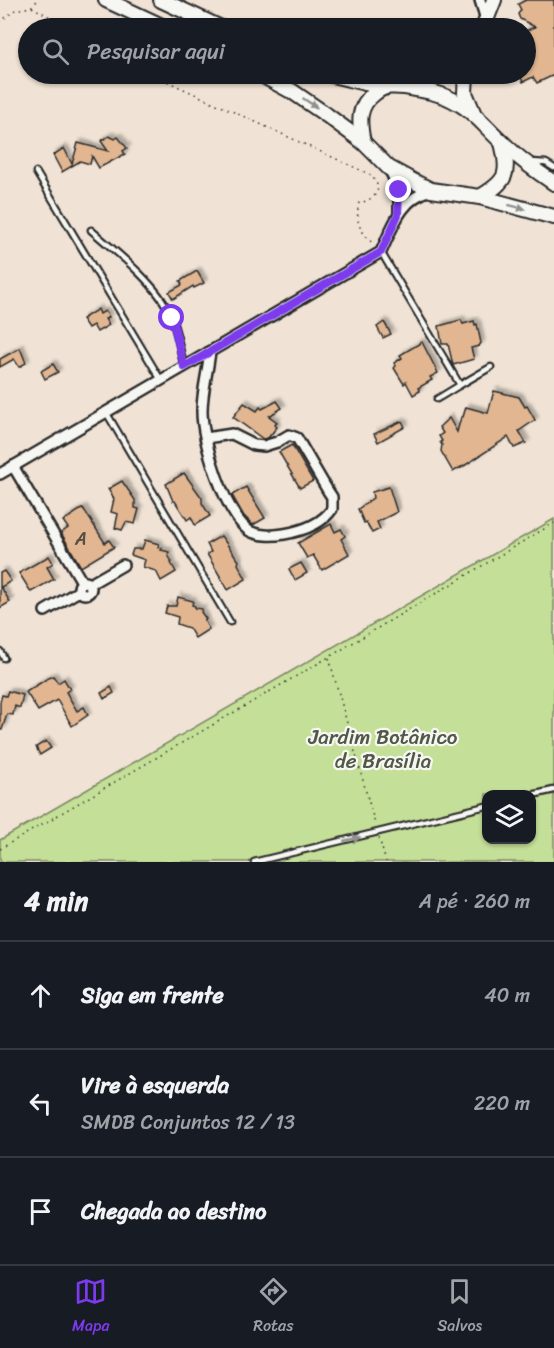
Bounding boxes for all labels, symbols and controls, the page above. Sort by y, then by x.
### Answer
search box [18,18,536,84]
text: Pesquisar aqui [87,32,225,71]
icon: search [39,35,72,68]
one-way arrow [302,97,318,108]
route end [385,176,411,202]
one-way arrow [508,203,526,212]
route start [158,304,184,330]
house number: A [74,523,87,555]
park label: Jardim Botânico de Brasília [307,718,458,780]
map controls [482,790,536,844]
button: layers [482,790,536,844]
one-way arrow [342,834,361,843]
text: 4 min [24,878,88,924]
text: A pé · 260 m [419,884,530,919]
text: Siga em frente [81,976,224,1015]
text: 40 m [484,978,530,1013]
icon: ahead [24,979,57,1012]
text: Vire à esquerda [81,1066,229,1105]
text: 220 m [474,1086,530,1121]
icon: left [24,1087,57,1120]
text: SMDB Conjuntos 12 / 13 [81,1105,295,1140]
text: Chegada ao destino [81,1192,266,1231]
icon: arrive [24,1195,57,1228]
tab: Mapa [72,1275,109,1340]
tab: Rotas [253,1275,294,1340]
tab: Salvos [437,1275,482,1340]

